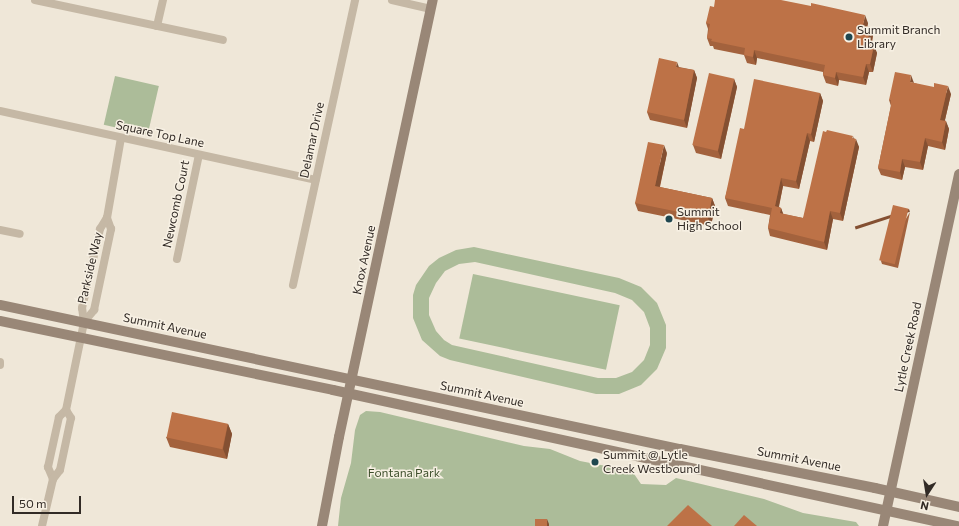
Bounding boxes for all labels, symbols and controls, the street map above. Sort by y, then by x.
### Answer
place label: Summit Branch Library [857,23,940,51]
marker: Summit Branch Library [844,32,854,42]
street label: Delamar Drive [297,101,327,179]
street label: Square Top Lane [115,118,205,150]
street label: Newcomb Court [160,159,192,249]
place label: Summit High School [677,205,742,233]
marker: Summit High School [664,214,674,224]
street label: Knox Avenue [350,224,378,296]
street label: Parkside Way [75,231,105,305]
street label: Lytle Creek Road [891,301,925,393]
street label: Summit Avenue [122,310,208,342]
street label: Summit Avenue [439,378,525,410]
street label: Summit Avenue [756,444,842,474]
place label: Summit @ Lytle Creek Westbound [603,448,700,476]
marker: Summit @ Lytle Creek Westbound [590,457,600,467]
park label: Fontana Park [368,466,440,480]
north arrow [907,474,947,514]
scale bar [14,488,83,514]
text: 50 m [19,496,47,510]
text: N [919,499,930,513]

